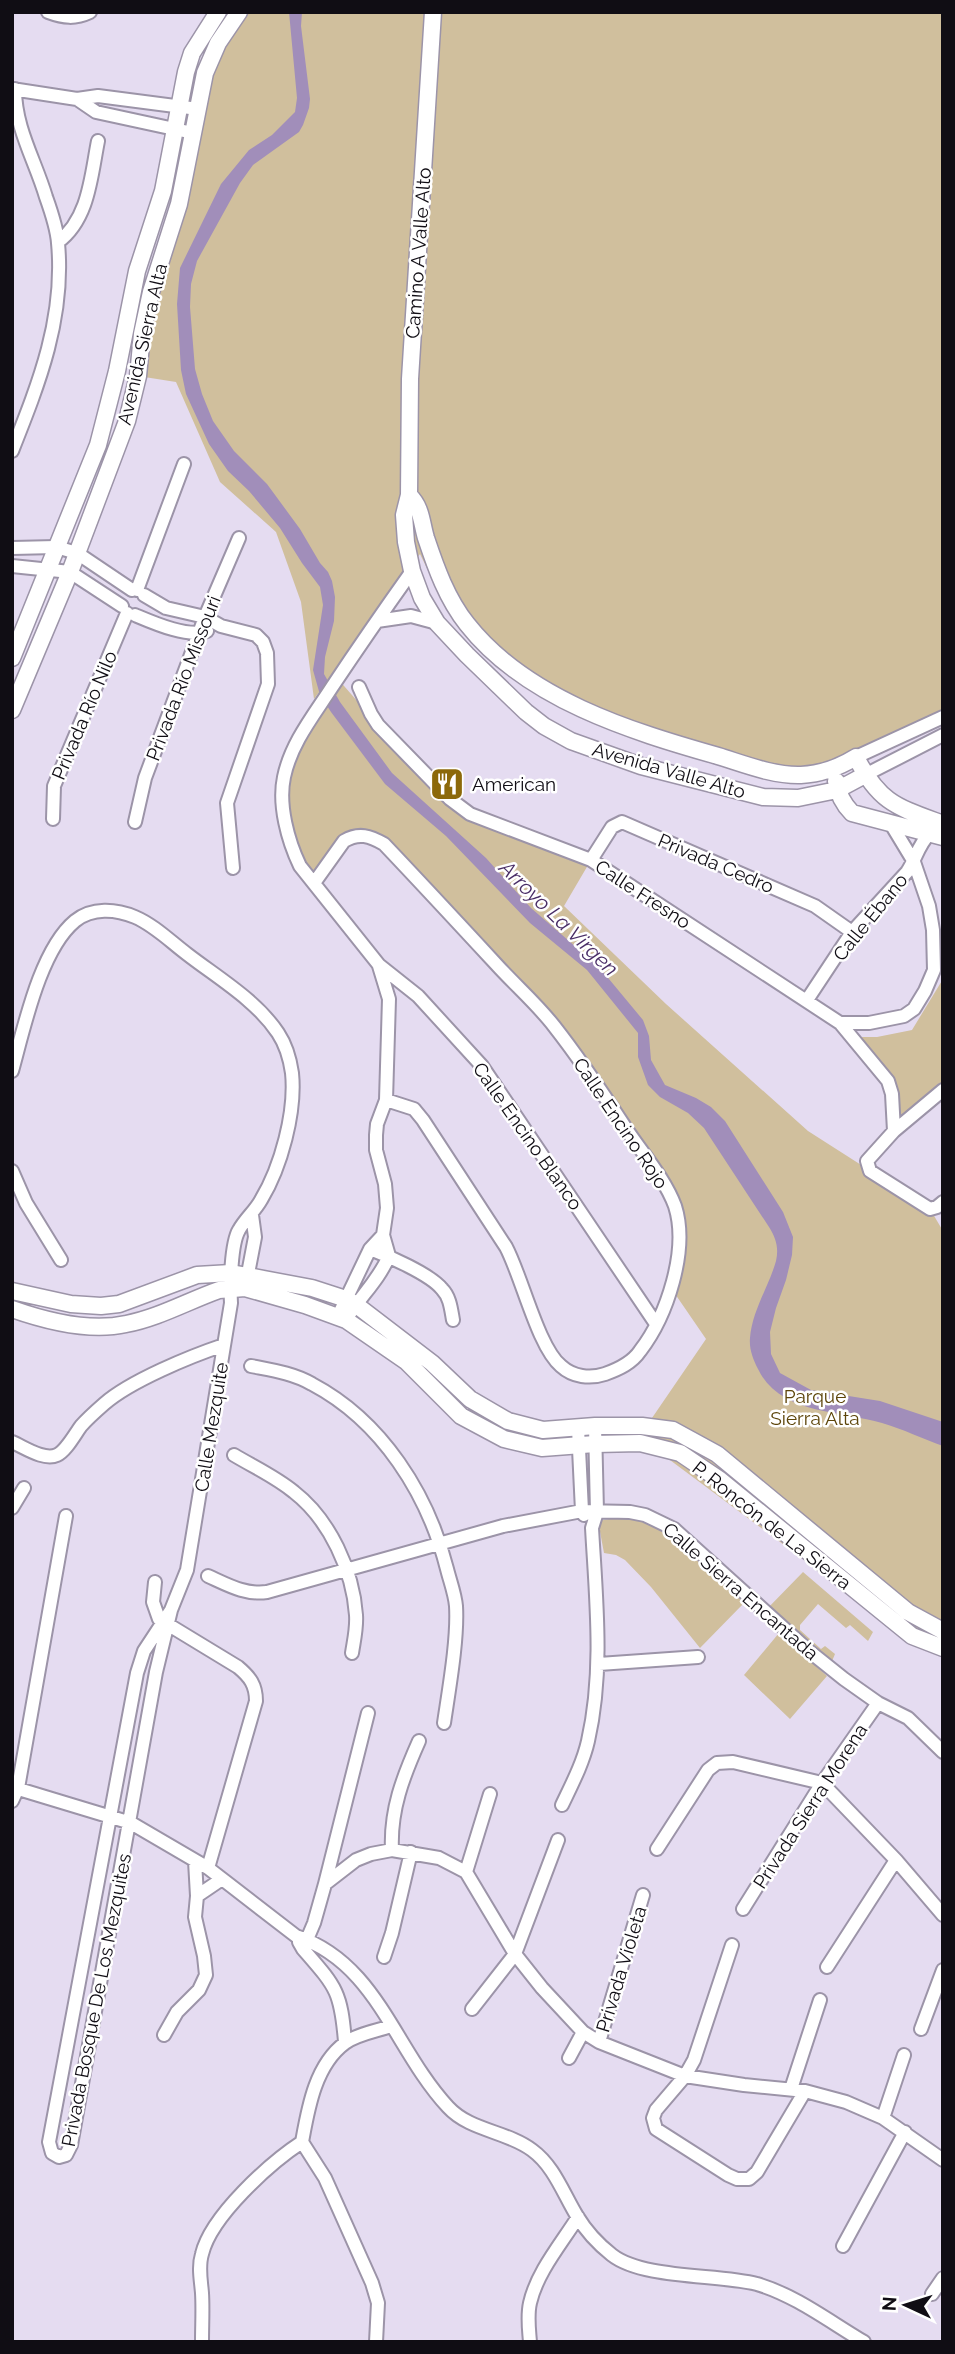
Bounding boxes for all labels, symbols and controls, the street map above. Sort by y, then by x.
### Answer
street label: Camino A Valle Alto [401,167,435,339]
street label: Avenida Sierra Alta [113,261,171,427]
street label: Privada Río Missouri [141,592,225,764]
street label: Privada Río Nilo [47,647,121,783]
street label: Avenida Valle Alto [590,738,748,802]
restaurant icon: American [428,765,466,803]
place label: American [472,773,556,795]
street label: Privada Cedro [655,829,777,897]
water label: Arroyo La Virgen [494,854,624,981]
street label: Calle Fresno [591,855,695,933]
street label: Calle Ébano [828,869,912,965]
street label: Calle Encino Rojo [569,1053,673,1193]
street label: Calle Encino Blanco [469,1058,587,1214]
street label: Calle Mezquite [190,1361,232,1493]
park label: Parque Sierra Alta [770,1385,860,1429]
street label: P. Roncón de La Sierra [688,1456,856,1594]
street label: Calle Sierra Encantada [659,1518,823,1664]
street label: Privada Sierra Morena [748,1720,872,1892]
street label: Privada Bosque De Los Mezquites [57,1852,135,2148]
street label: Privada Violeta [591,1903,651,2035]
north arrow [871,2270,941,2340]
text: N [878,2296,901,2312]

